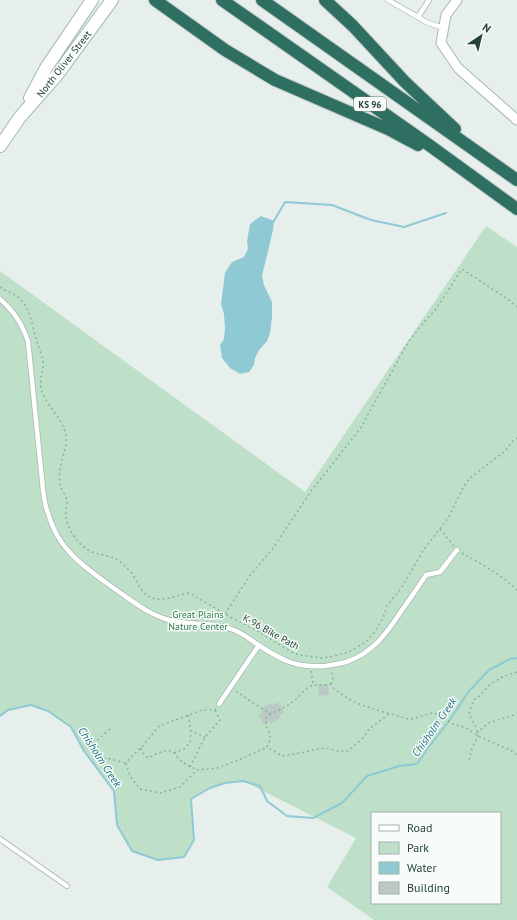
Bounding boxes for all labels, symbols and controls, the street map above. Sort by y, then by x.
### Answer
north arrow [461,16,501,56]
text: N [480,20,494,36]
street label: North Oliver Street [34,28,94,100]
road number: KS 96 [354,97,386,111]
park label: Great Plains Nature Center [168,608,228,633]
street label: K-96 Bike Path [241,611,301,653]
water label: Chisholm Creek [408,694,460,759]
water label: Chisholm Creek [75,724,125,791]
legend [371,812,501,904]
text: Road [407,820,432,835]
text: Park [407,840,429,855]
text: Water [407,860,437,875]
text: Building [407,880,450,895]

